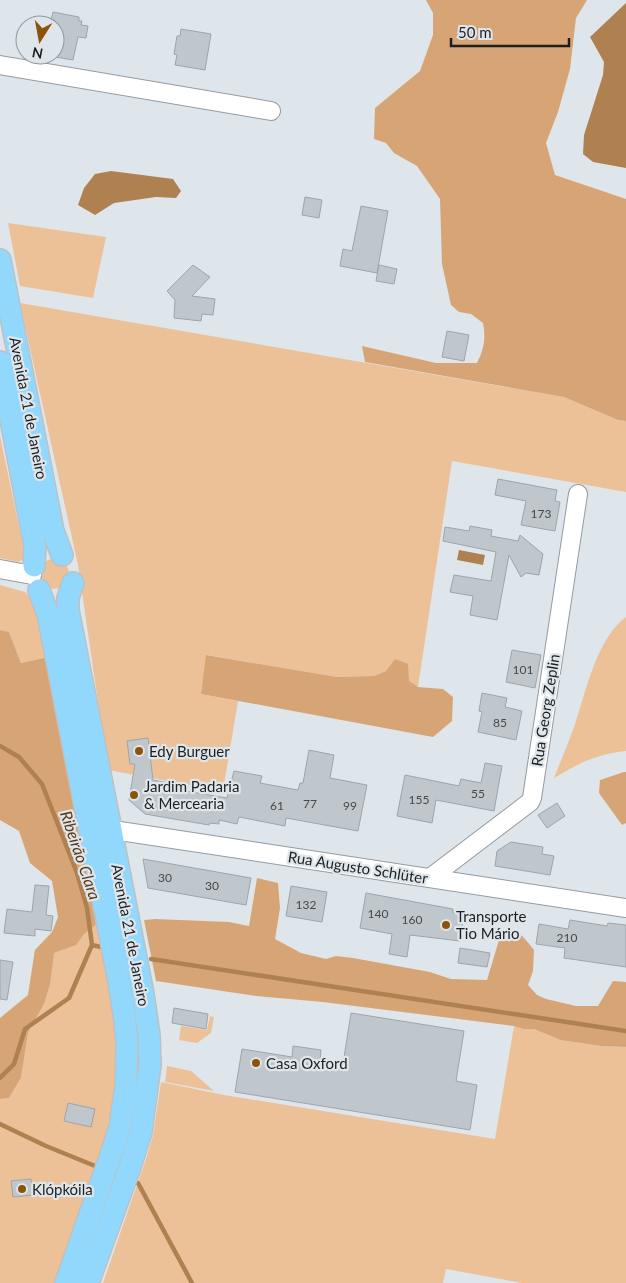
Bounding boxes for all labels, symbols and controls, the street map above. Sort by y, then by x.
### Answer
north arrow [15,15,65,65]
scale bar [451,15,568,47]
text: 50 m [458,23,492,41]
text: N [31,44,44,63]
street label: Avenida 21 de Janeiro [6,335,52,481]
house number: 173 [531,506,551,521]
street label: Rua Georg Zeplin [527,653,563,767]
house number: 101 [513,662,533,677]
house number: 85 [493,715,507,730]
place label: Edy Burguer [149,742,230,760]
marker: Edy Burguer [133,745,145,757]
place label: Jardim Padaria & Mercearia [144,777,239,812]
house number: 55 [471,786,485,801]
marker: Jardim Padaria & Mercearia [128,789,140,801]
house number: 155 [409,792,429,807]
house number: 77 [303,796,317,811]
house number: 61 [270,798,284,813]
house number: 99 [343,798,357,813]
water label: Ribeirão Clara [57,808,105,902]
street label: Rua Augusto Schlüter [287,847,430,887]
street label: Avenida 21 de Janeiro [108,862,154,1008]
house number: 30 [158,870,172,885]
house number: 30 [205,878,219,893]
house number: 132 [296,897,316,912]
house number: 140 [368,906,388,921]
place label: Transporte Tio Mário [456,907,527,942]
house number: 160 [402,912,422,927]
marker: Transporte Tio Mário [440,919,452,931]
house number: 210 [557,930,577,945]
place label: Casa Oxford [266,1054,348,1072]
marker: Casa Oxford [250,1057,262,1069]
place label: Klópkóila [32,1180,93,1198]
marker: Klópkóila [16,1183,28,1195]

